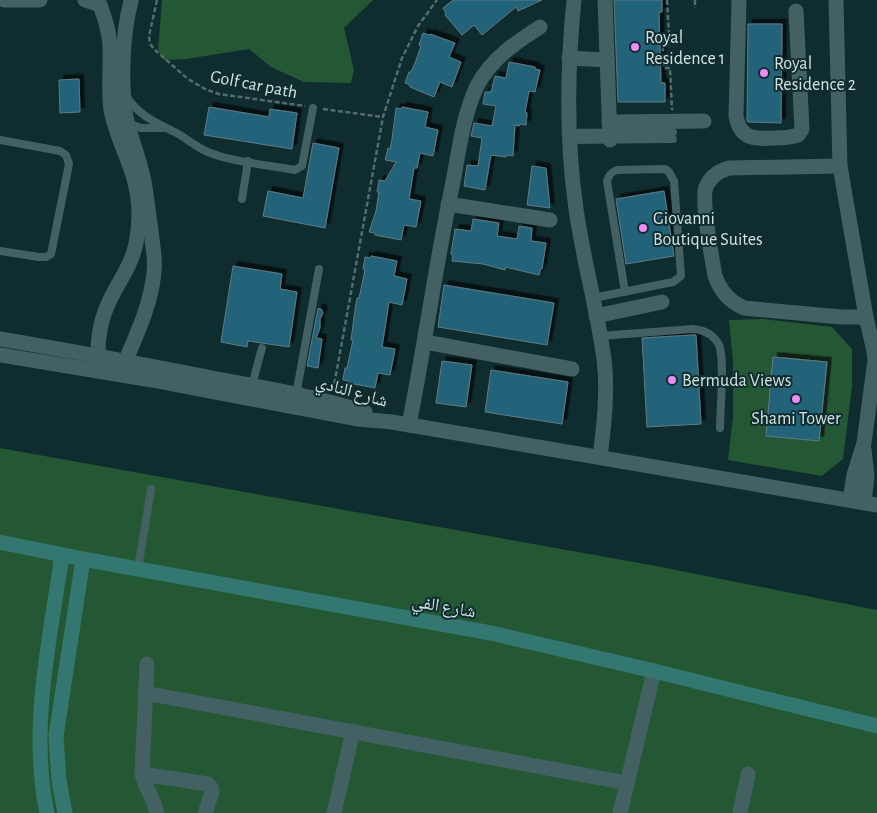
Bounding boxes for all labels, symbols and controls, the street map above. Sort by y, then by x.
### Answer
place label: Royal Residence 1 [645,29,725,68]
marker: Royal Residence 1 [629,41,641,53]
place label: Royal Residence 2 [774,55,856,94]
marker: Royal Residence 2 [758,67,770,79]
street label: Golf car path [209,68,299,102]
place label: Giovanni Boutique Suites [653,210,763,249]
marker: Giovanni Boutique Suites [637,222,649,234]
place label: Bermuda Views [682,372,791,390]
street label: شارع النادي [313,373,390,415]
marker: Bermuda Views [666,374,678,386]
marker: Shami Tower [790,393,802,405]
place label: Shami Tower [751,410,841,428]
street label: شارع الفي [410,593,477,626]

